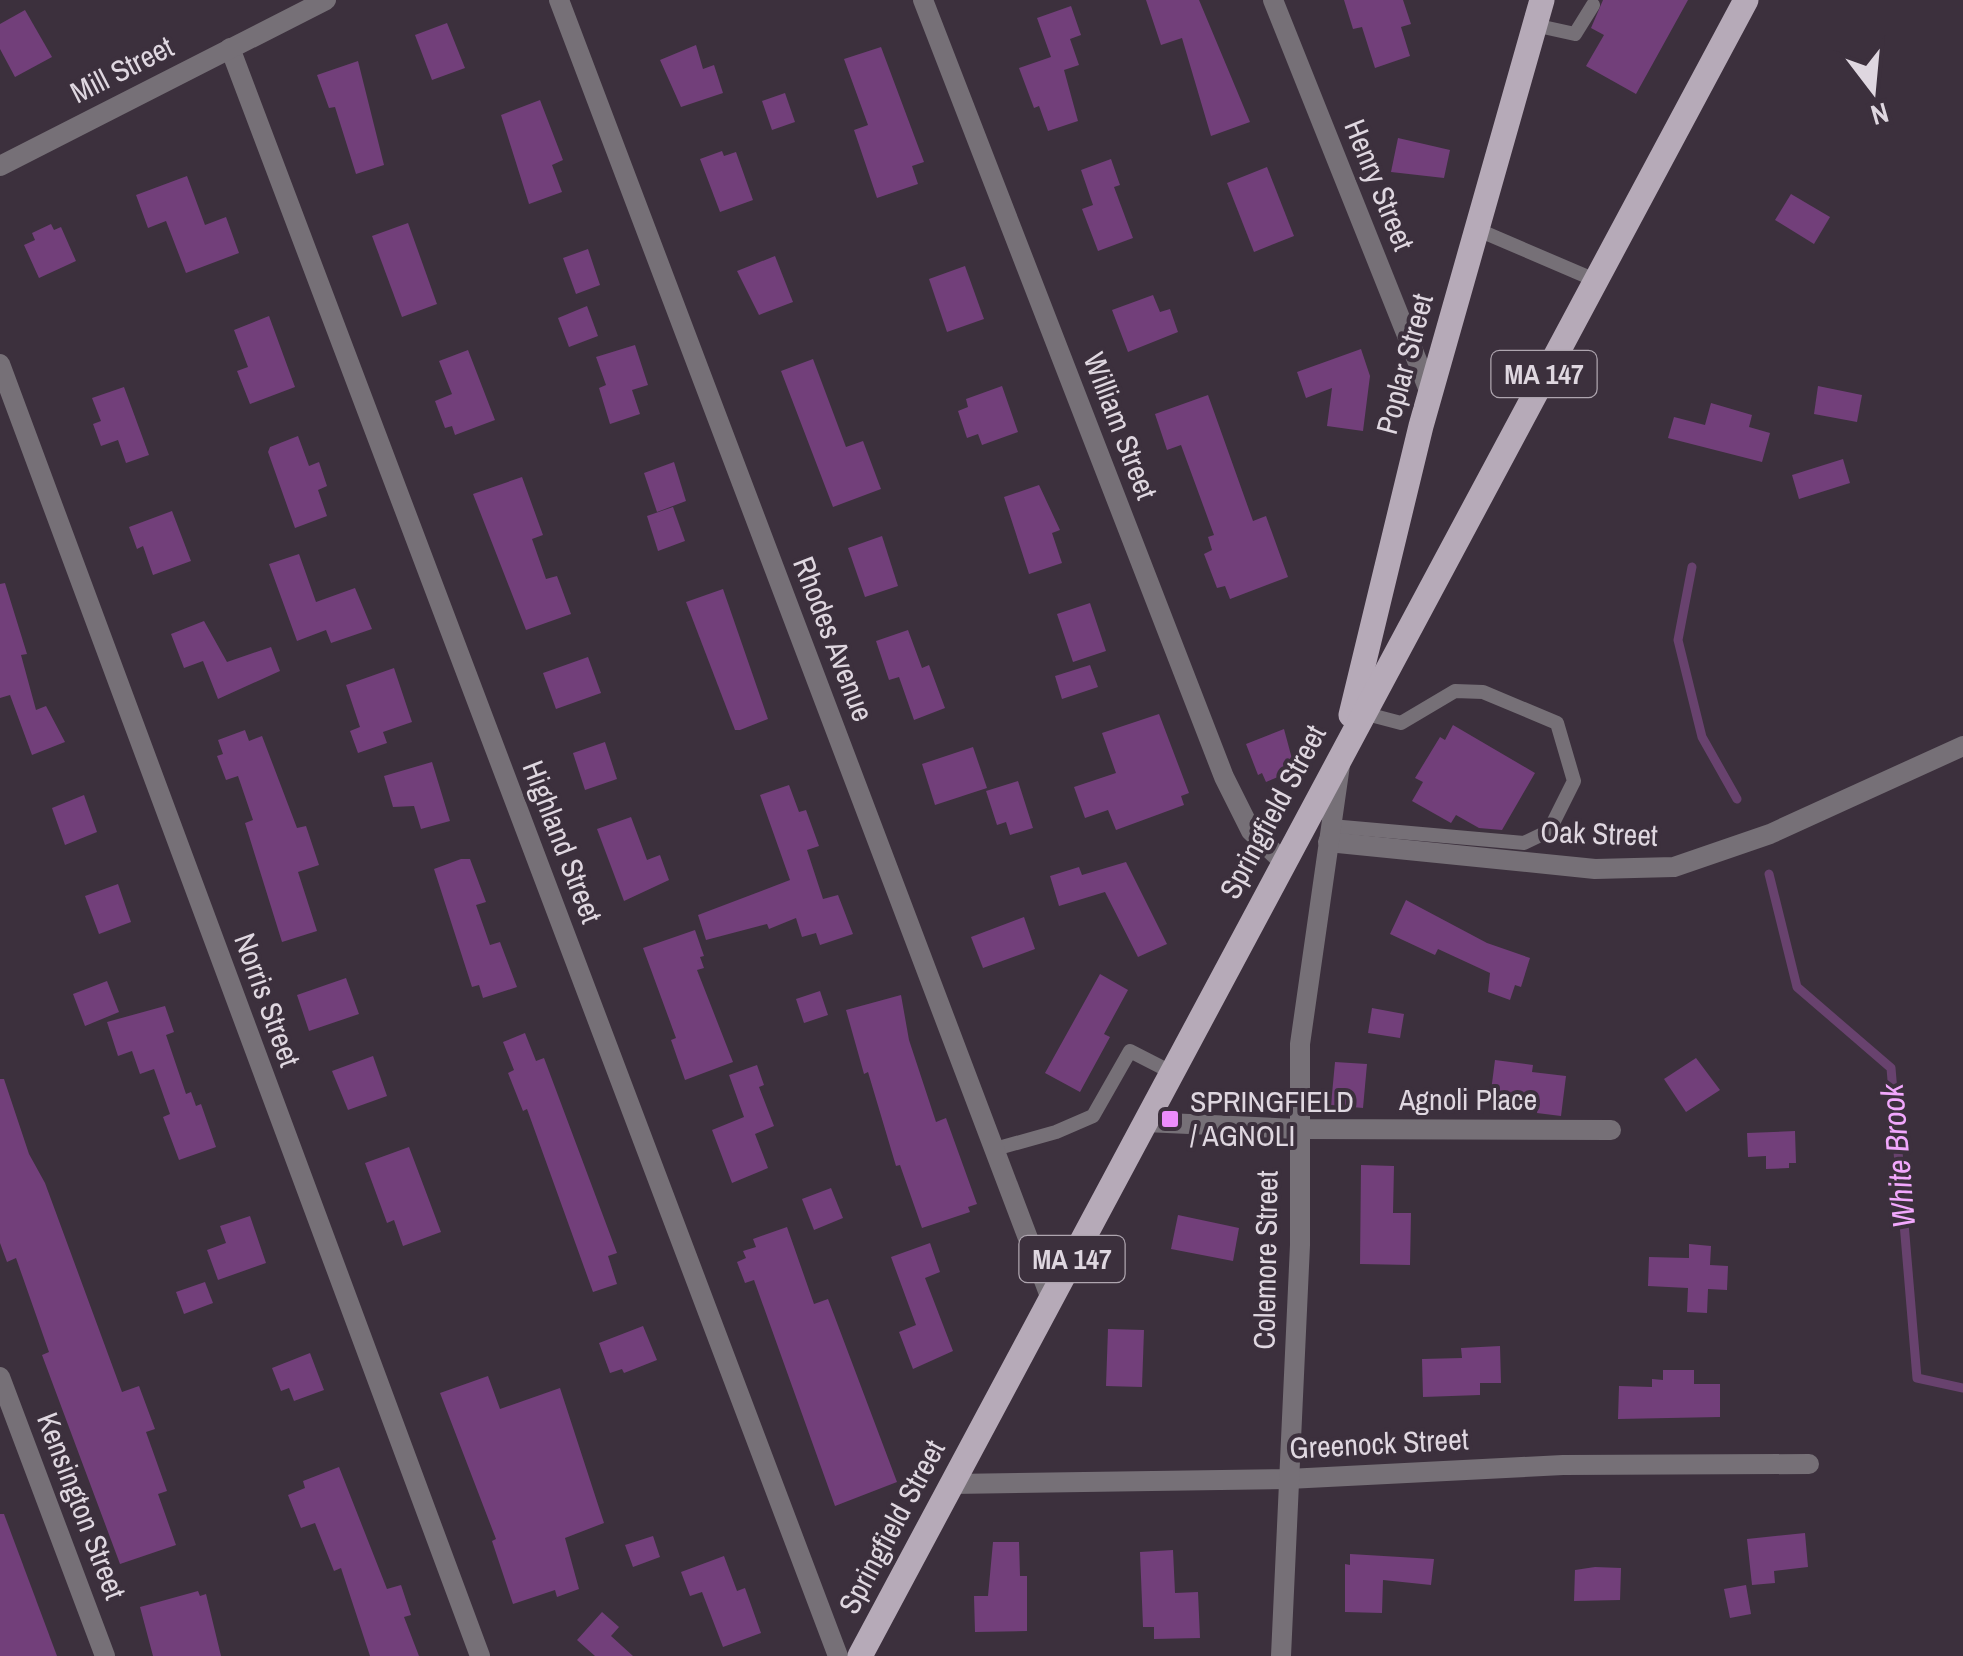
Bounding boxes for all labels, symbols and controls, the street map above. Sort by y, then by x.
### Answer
street label: Mill Street [63,26,180,112]
north arrow [1823,40,1923,140]
text: N [1867,93,1893,135]
street label: Henry Street [1336,113,1424,256]
street label: Poplar Street [1366,289,1442,438]
street label: William Street [1075,346,1167,505]
road number: MA 147 [1492,351,1596,397]
street label: Rhodes Avenue [784,551,884,727]
street label: Springfield Street [1210,717,1335,905]
street label: Highland Street [514,755,612,929]
street label: Oak Street [1540,811,1659,855]
street label: Norris Street [225,927,311,1072]
street label: Agnoli Place [1398,1079,1537,1119]
place label: SPRINGFIELD / AGNOLI [1190,1081,1354,1155]
water label: White Brook [1870,1081,1925,1230]
marker: SPRINGFIELD / AGNOLI [1159,1108,1181,1130]
street label: Colemore Street [1243,1170,1287,1350]
road number: MA 147 [1020,1236,1124,1282]
street label: Kensington Street [28,1407,136,1605]
street label: Greenock Street [1288,1418,1470,1468]
street label: Springfield Street [829,1432,954,1620]

